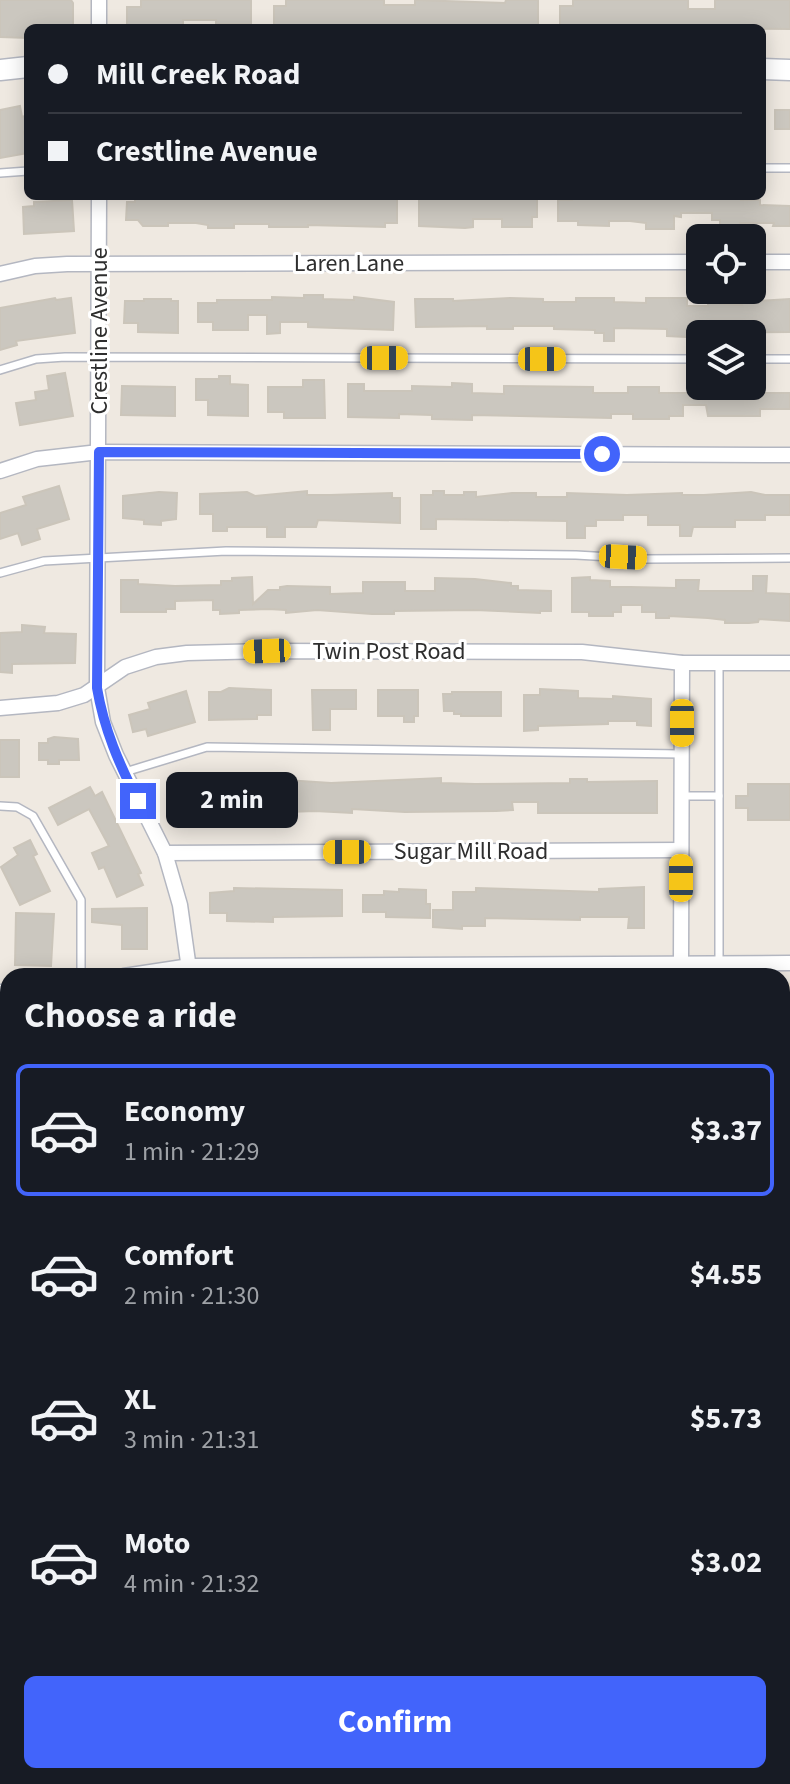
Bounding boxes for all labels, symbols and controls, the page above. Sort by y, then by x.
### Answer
text: Mill Creek Road [96,53,300,96]
text: Crestline Avenue [96,130,318,173]
map controls [686,224,766,400]
button: locate [686,224,766,304]
street label: Laren Lane [294,246,404,281]
street label: Crestline Avenue [82,247,117,415]
button: layers [686,320,766,400]
car [360,346,408,370]
car [518,347,566,371]
route start [584,436,620,472]
car [598,544,648,570]
street label: Twin Post Road [312,634,466,669]
car [243,638,291,664]
car [670,699,694,747]
callout: 2 min [166,773,298,829]
text: 2 min [200,781,264,818]
route end [120,783,156,819]
street label: Sugar Mill Road [394,834,548,869]
car [323,840,371,864]
car [669,854,693,902]
text: Choose a ride [24,990,237,1041]
text: Economy [124,1090,245,1133]
icon: car [28,1094,100,1166]
text: $3.37 [690,1109,762,1152]
text: 1 min · 21:29 [124,1133,259,1170]
text: Comfort [124,1234,234,1277]
icon: car [28,1238,100,1310]
text: $4.55 [690,1253,762,1296]
text: 2 min · 21:30 [124,1277,259,1314]
text: XL [124,1378,157,1421]
icon: car [28,1382,100,1454]
text: $5.73 [690,1397,762,1440]
text: 3 min · 21:31 [124,1421,259,1458]
text: Moto [124,1522,190,1565]
icon: car [28,1526,100,1598]
text: $3.02 [690,1541,762,1584]
text: 4 min · 21:32 [124,1565,259,1602]
button: Confirm [24,1676,766,1768]

